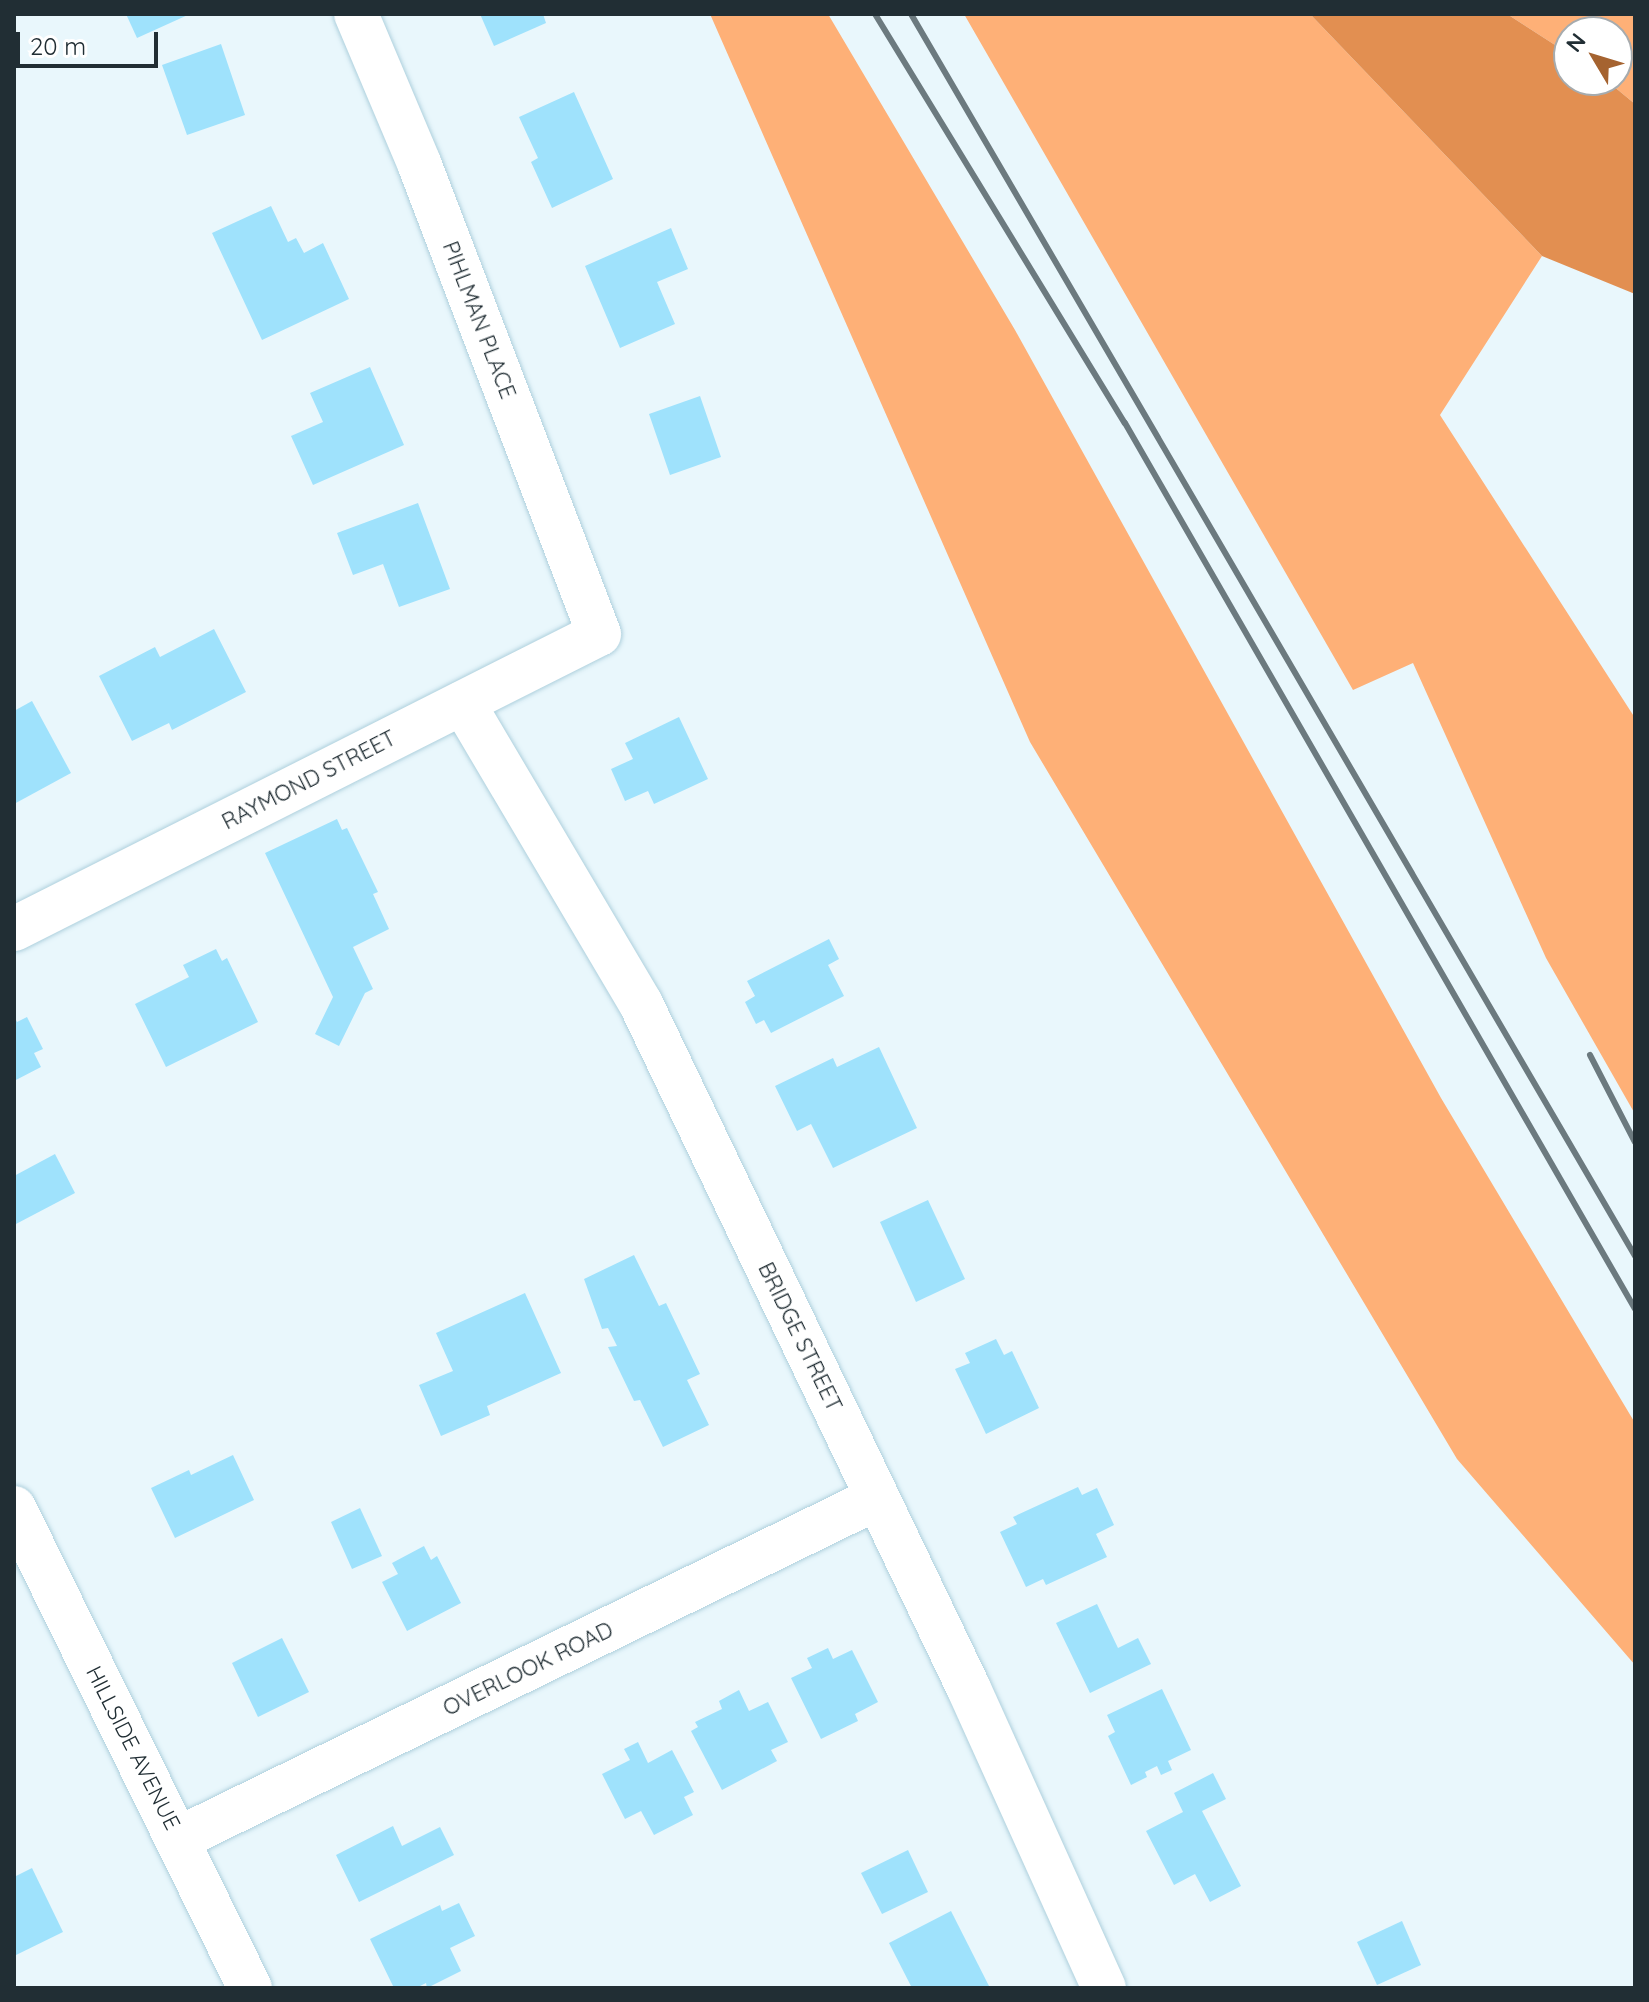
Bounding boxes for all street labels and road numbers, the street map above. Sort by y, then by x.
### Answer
street label: PIHLMAN PLACE [437,238,521,402]
street label: RAYMOND STREET [218,725,400,835]
street label: BRIDGE STREET [752,1258,848,1416]
street label: OVERLOOK ROAD [439,1616,617,1722]
street label: HILLSIDE AVENUE [80,1662,186,1834]

